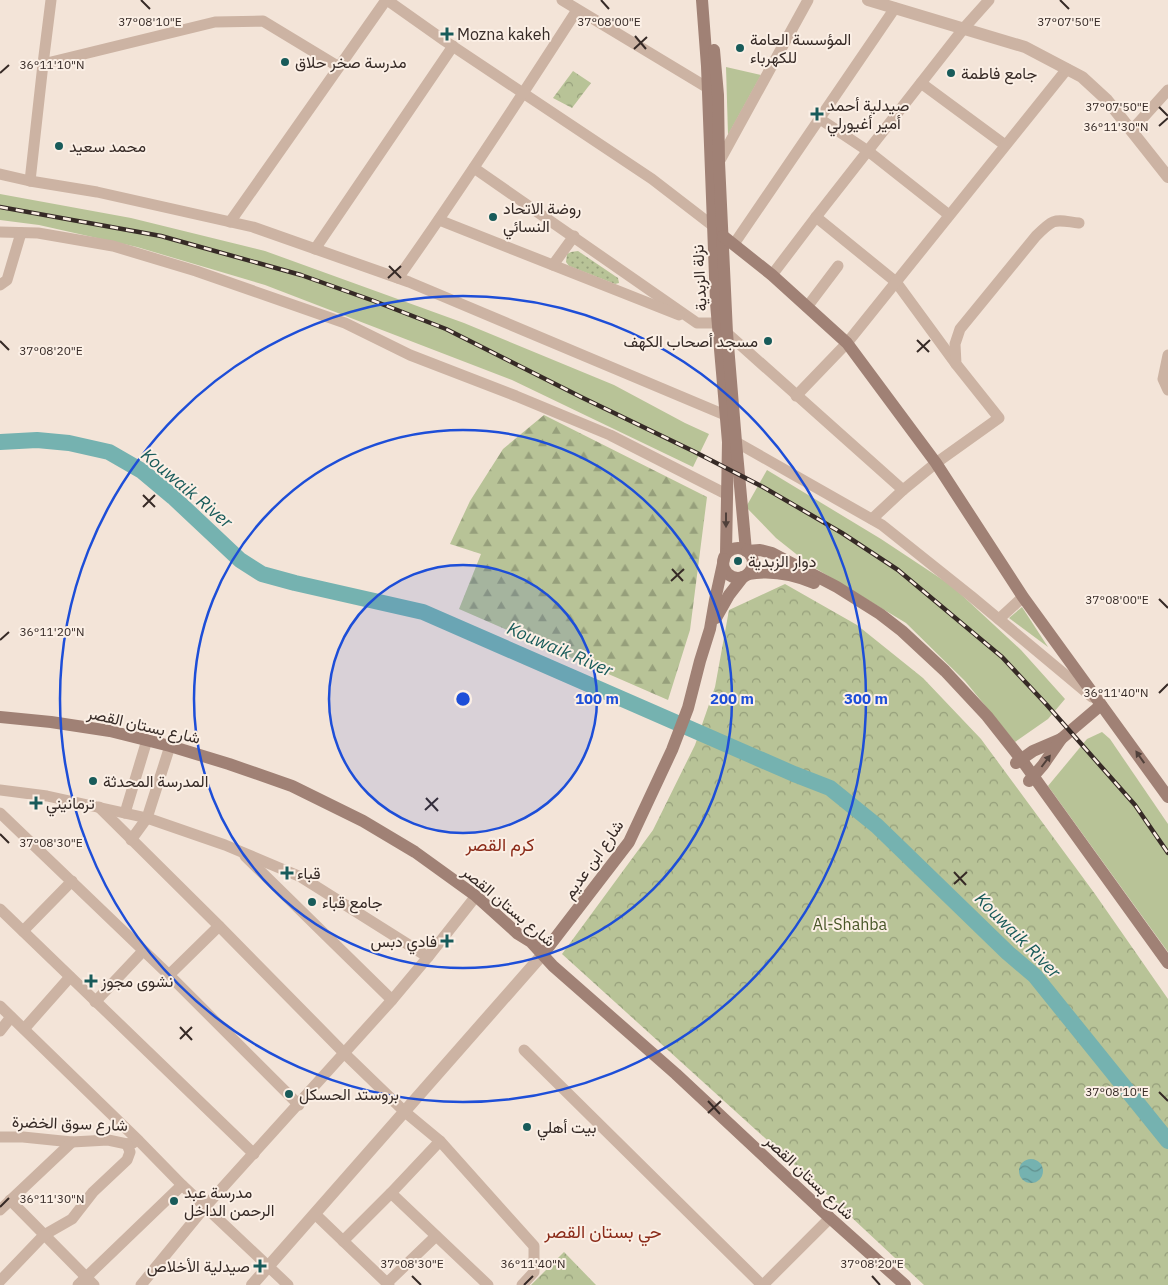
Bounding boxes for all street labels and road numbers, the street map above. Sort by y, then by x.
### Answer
street label: نزلة الزبدية [687,244,712,312]
street label: شارع بستان القصر [84,702,202,750]
street label: شارع ابن عديم [559,816,629,903]
street label: شارع بستان القصر [456,861,560,952]
street label: شارع سوق الخضرة [12,1111,128,1137]
street label: شارع بستان القصر [759,1130,859,1225]

